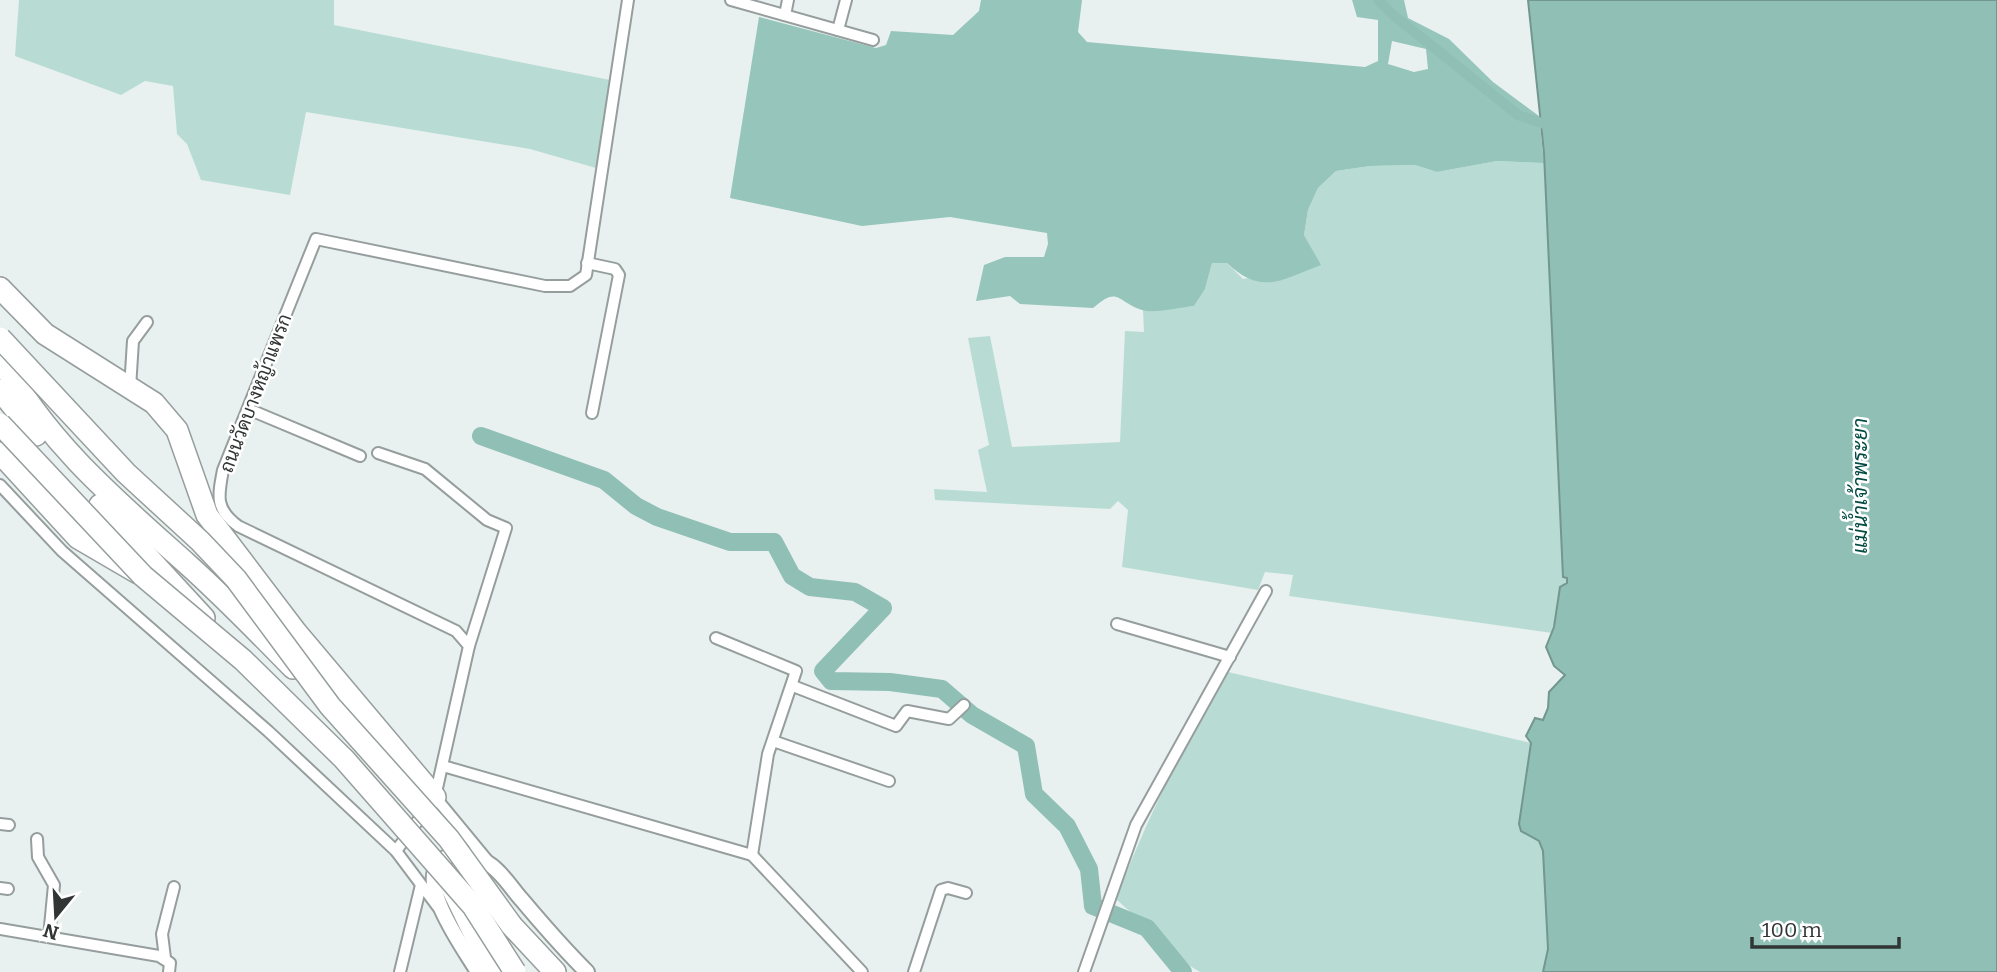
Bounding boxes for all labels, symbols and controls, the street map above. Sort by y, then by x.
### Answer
street label: ถนนวัดบางหญ้าแพรก [215,311,296,476]
water label: แม่น้ำเจ้าพระยา [1842,418,1873,554]
north arrow [21,881,91,951]
scale bar [1752,906,1899,950]
text: 100 m [1762,917,1822,943]
text: N [40,918,61,945]

